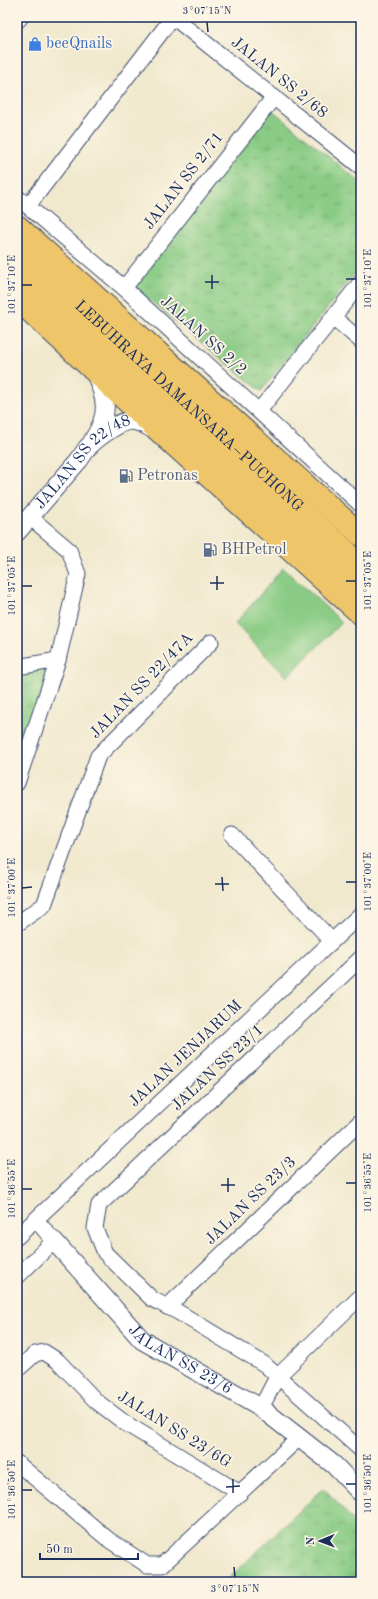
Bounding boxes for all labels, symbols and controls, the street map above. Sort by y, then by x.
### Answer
text: 3°07'15"N [183,6,232,16]
street label: JALAN SS 2/68 [228,34,330,122]
shop icon: beeQnails [27,36,43,52]
place label: beeQnails [46,36,112,52]
street label: JALAN SS 2/71 [141,129,227,233]
text: 101°37'10"E [363,249,373,309]
text: 101°37'10"E [7,255,17,315]
street label: JALAN SS 2/2 [157,293,249,379]
street label: LEBUHRAYA DAMANSARA–PUCHONG [71,298,306,516]
street label: JALAN SS 22/48 [32,413,133,512]
fuel station icon: Petronas [118,468,134,484]
place label: Petronas [137,468,198,484]
fuel station icon: BHPetrol [202,542,218,558]
place label: BHPetrol [221,542,286,558]
text: 101°37'05"E [363,551,373,611]
text: 101°37'05"E [7,556,17,616]
street label: JALAN SS 22/47A [87,630,197,742]
text: 101°37'00"E [363,852,373,912]
text: 101°37'00"E [7,858,17,918]
street label: JALAN JENJARUM [126,998,246,1110]
street label: JALAN SS 23/1 [169,1022,267,1114]
text: 101°36'55"E [363,1153,373,1213]
street label: JALAN SS 23/3 [203,1154,299,1248]
text: 101°36'55"E [7,1159,17,1219]
street label: JALAN SS 23/6 [125,1322,235,1398]
street label: JALAN SS 23/6G [114,1389,234,1472]
text: 101°36'50"E [363,1454,373,1514]
text: 101°36'50"E [7,1460,17,1520]
north arrow [300,1521,340,1561]
scale bar [40,1535,138,1561]
text: N [306,1536,317,1545]
text: 50 m [46,1543,73,1556]
text: 3°07'15"N [211,1584,260,1594]

